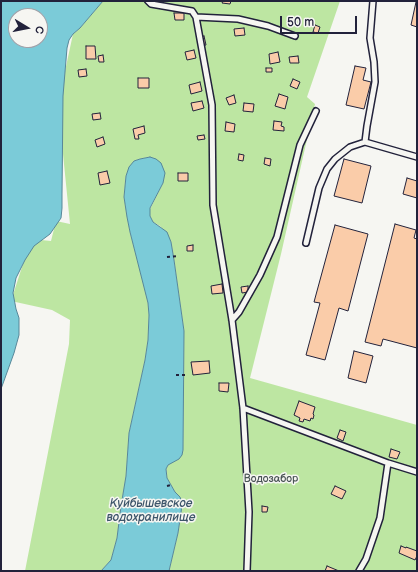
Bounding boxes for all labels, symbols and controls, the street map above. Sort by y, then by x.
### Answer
north arrow [8,8,48,48]
scale bar [282,8,359,34]
text: 50 m [287,15,314,30]
text: С [32,25,46,35]
park label: Водозабор [244,472,298,486]
water label: Куйбышевское водохранилище [107,497,195,525]

